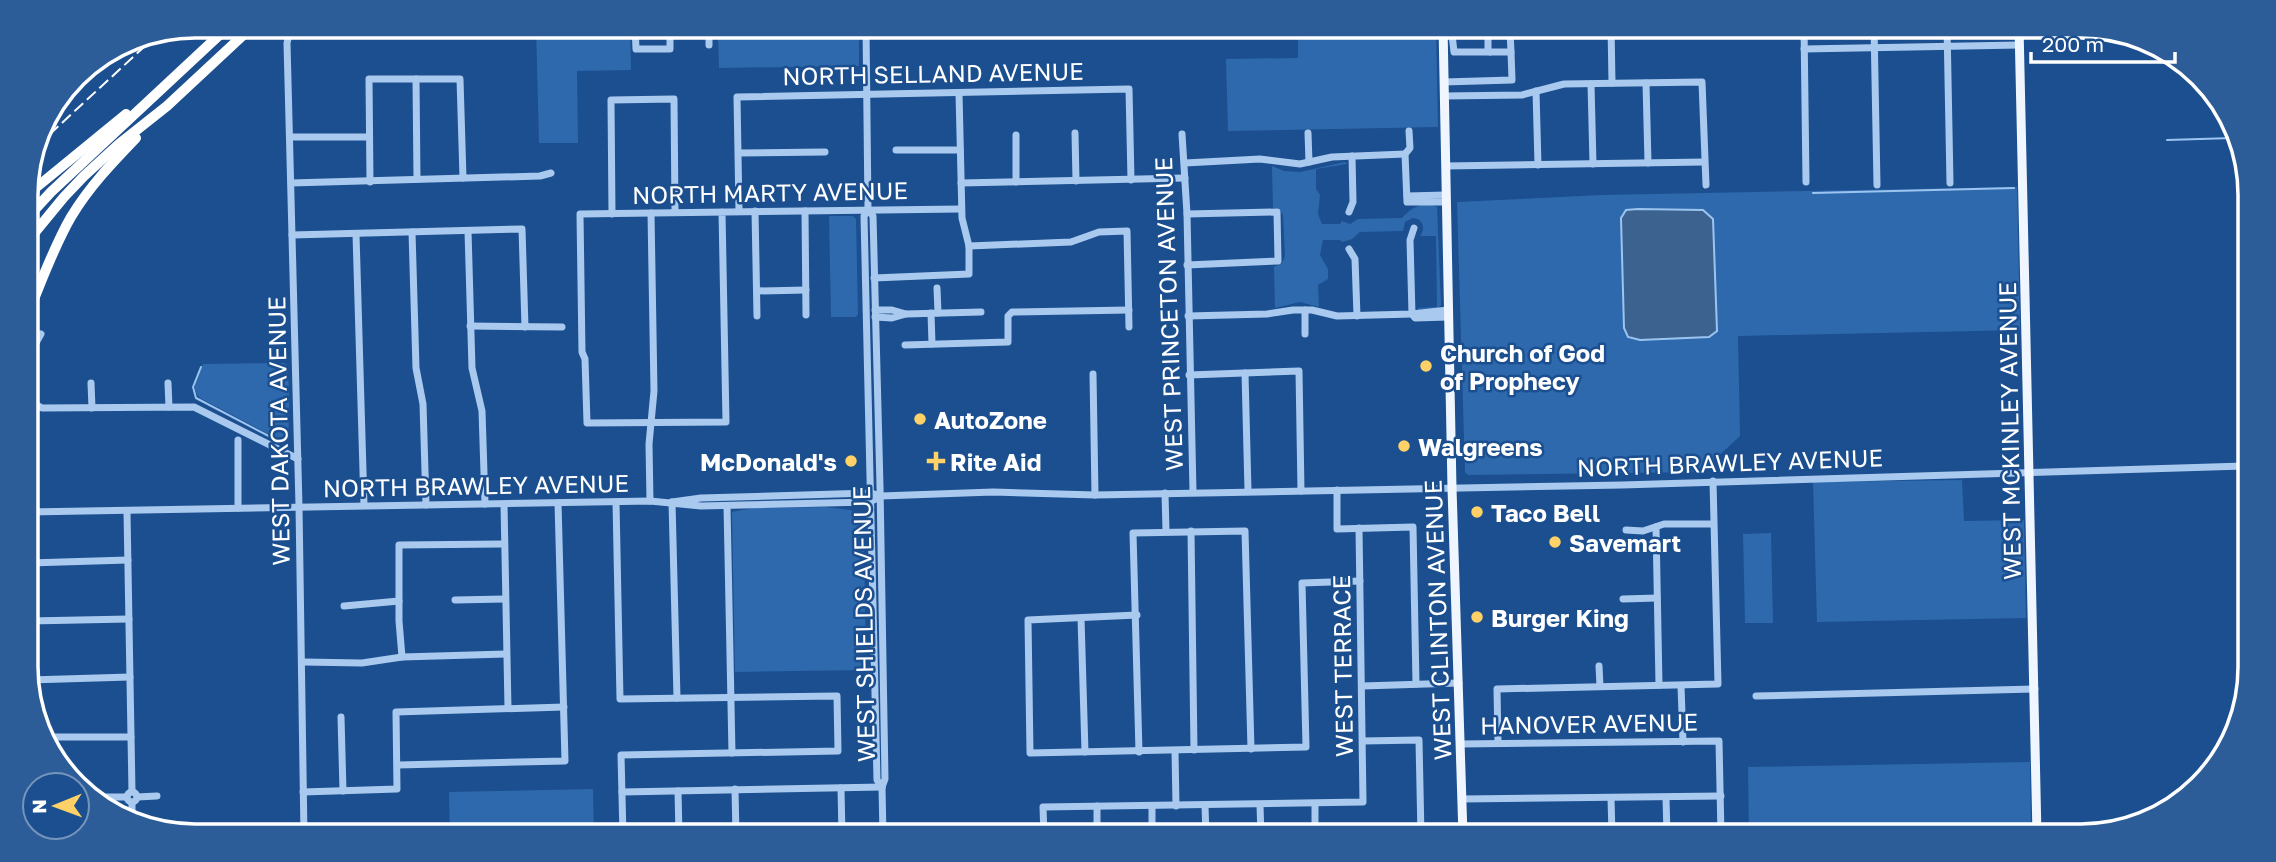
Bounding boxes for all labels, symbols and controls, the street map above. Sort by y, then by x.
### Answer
scale bar [2031,21,2174,65]
text: 200 m [2042,31,2104,57]
street label: NORTH SELLAND AVENUE [782,56,1084,90]
street label: WEST PRINCETON AVENUE [1148,157,1188,471]
street label: NORTH MARTY AVENUE [632,175,908,209]
street label: WEST MCKINLEY AVENUE [1992,282,2026,580]
street label: WEST DAKOTA AVENUE [261,296,295,566]
place label: Church of God of Prophecy [1440,338,1605,395]
marker: Church of God of Prophecy [1418,358,1434,374]
place label: AutoZone [934,405,1047,434]
marker: AutoZone [912,411,928,427]
place label: Walgreens [1418,432,1543,461]
marker: Walgreens [1396,438,1412,454]
street label: NORTH BRAWLEY AVENUE [1576,442,1884,482]
place label: McDonald's [700,447,837,476]
place label: Rite Aid [950,447,1041,476]
marker: McDonald's [843,453,859,469]
marker: Rite Aid [928,453,944,469]
street label: NORTH BRAWLEY AVENUE [323,468,629,502]
street label: WEST CLINTON AVENUE [1418,479,1456,761]
street label: WEST SHIELDS AVENUE [846,486,880,762]
place label: Taco Bell [1491,498,1600,527]
marker: Taco Bell [1469,504,1485,520]
place label: Savemart [1569,528,1681,557]
marker: Savemart [1547,534,1563,550]
street label: WEST TERRACE [1326,575,1358,757]
place label: Burger King [1491,603,1629,632]
marker: Burger King [1469,609,1485,625]
street label: HANOVER AVENUE [1480,707,1698,739]
north arrow [21,771,91,841]
text: N [27,799,50,814]

